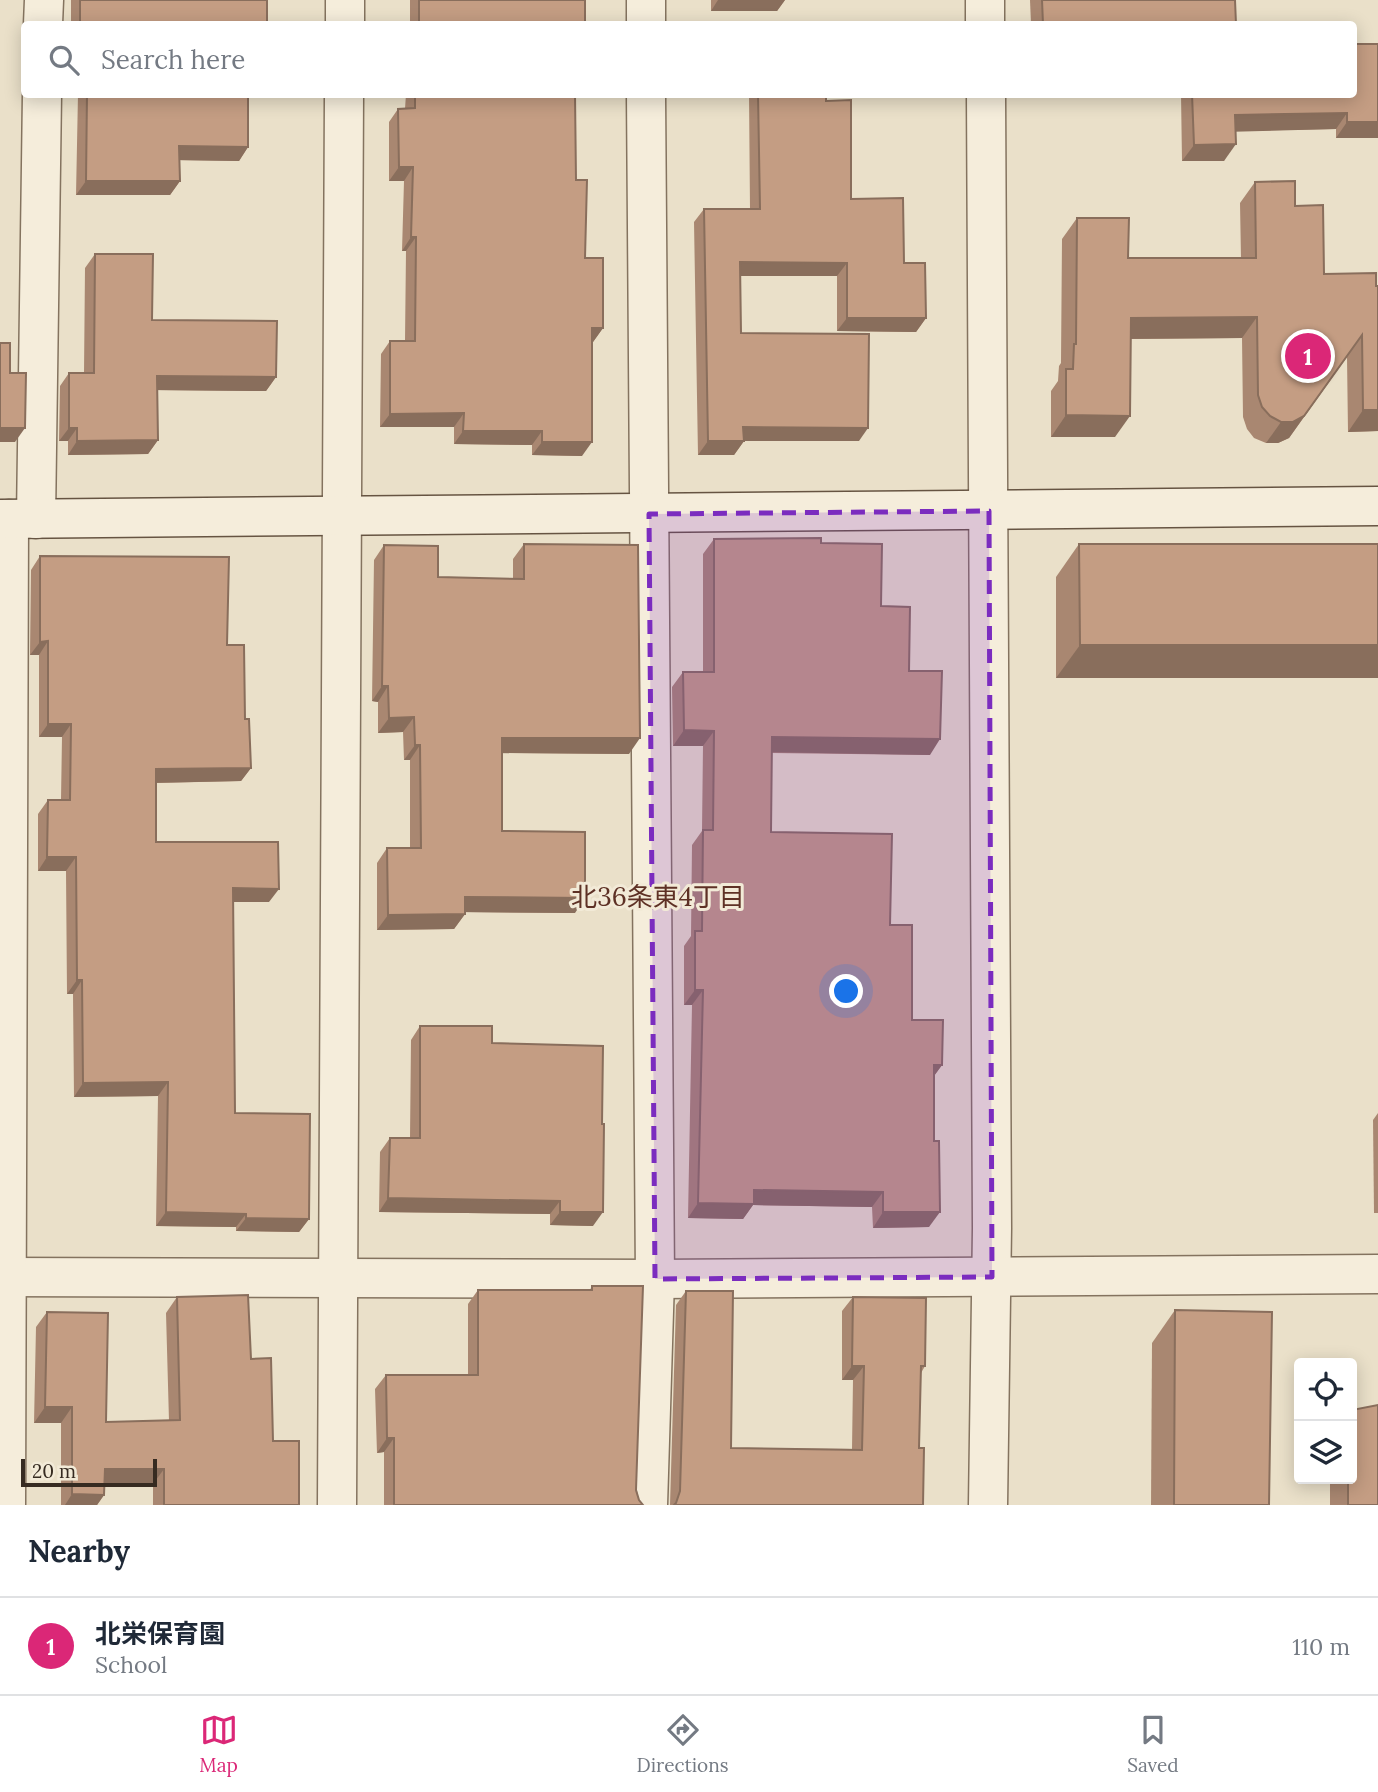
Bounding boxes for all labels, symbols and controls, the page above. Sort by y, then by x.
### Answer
search box [21,21,1357,98]
icon: search [45,41,83,79]
text: Search here [101,43,245,76]
pin: 1 [1285,330,1331,382]
district label: 北36条東4丁目 [571,880,745,913]
your location [829,974,863,1008]
map controls [1294,1358,1357,1484]
button: locate [1294,1358,1357,1421]
button: layers [1294,1421,1357,1484]
scale bar [21,1456,158,1488]
text: 20 m [32,1459,76,1483]
text: Nearby [28,1532,130,1570]
text: 北栄保育園 [95,1617,225,1650]
text: 1 [46,1632,56,1661]
text: 110 m [1292,1632,1350,1661]
text: School [95,1650,167,1679]
tab: Map [199,1711,238,1777]
tab: Directions [637,1711,729,1777]
tab: Saved [1127,1711,1179,1777]

